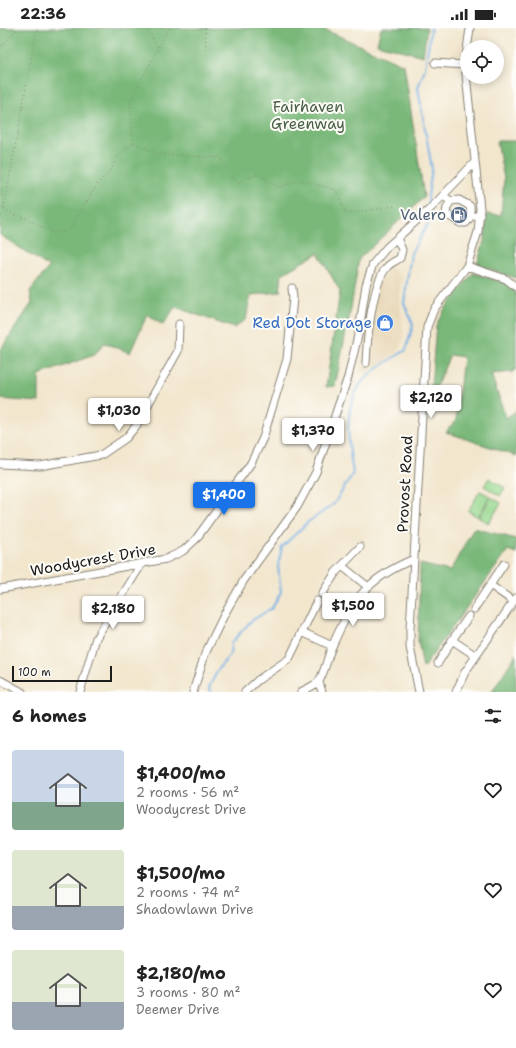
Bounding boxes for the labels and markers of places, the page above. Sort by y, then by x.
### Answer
place label: Valero [400,205,446,225]
fuel station icon: Valero [449,205,469,225]
place label: Red Dot Storage [253,313,372,333]
shop icon: Red Dot Storage [375,313,395,333]
pin: $2,120 [398,385,464,419]
pin: $1,030 [86,398,152,432]
pin: $1,370 [280,418,346,452]
pin: $1,400 [191,482,257,516]
pin: $1,500 [320,593,386,627]
pin: $2,180 [80,596,146,630]

